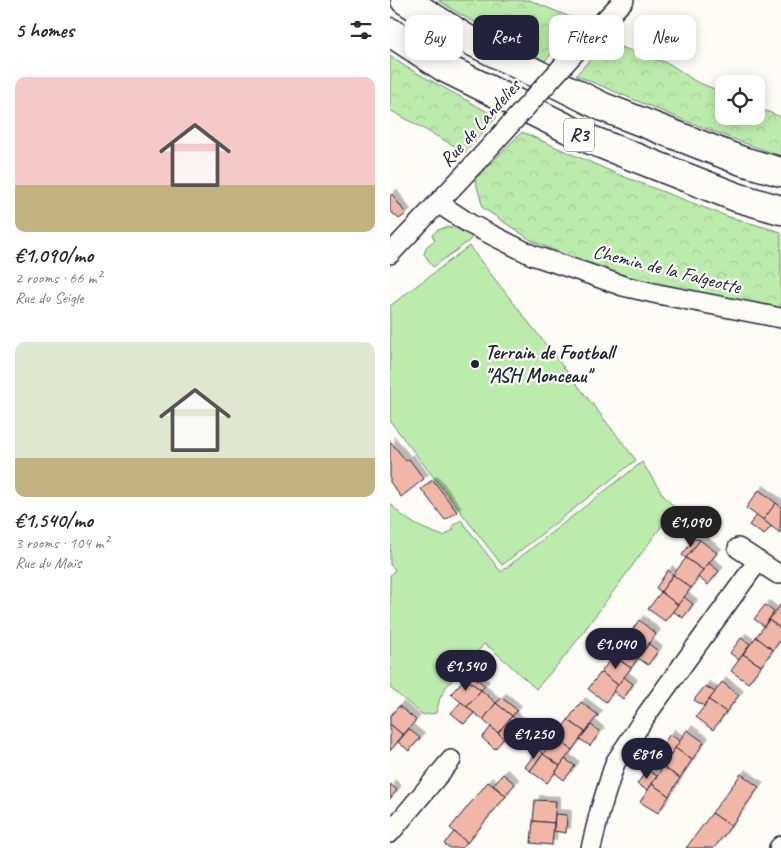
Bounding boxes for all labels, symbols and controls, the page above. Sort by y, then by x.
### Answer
chip: Buy [405,15,463,60]
chip: Rent [473,15,539,60]
chip: Filters [549,15,624,60]
chip: New [634,15,696,60]
icon: filters [347,16,375,44]
text: 5 homes [15,17,74,43]
street label: Rue de Landelies [434,72,527,172]
map controls [715,75,765,125]
button: locate [715,75,765,125]
icon: home [150,110,240,200]
road number: R3 [564,118,594,152]
street label: Chemin de la Falgeotte [590,239,745,300]
text: €1,090/mo [15,242,93,268]
text: 2 rooms · 66 m² [15,268,101,288]
text: Rue du Seigle [15,288,83,308]
place label: Terrain de Football "ASH Monceau" [485,340,618,388]
marker: Terrain de Football "ASH Monceau" [469,358,481,370]
icon: home [150,375,240,465]
pin: €1,090 [650,506,732,548]
text: €1,540/mo [15,507,93,533]
text: €1,090 [672,512,710,532]
text: 3 rooms · 104 m² [15,533,109,553]
text: Rue du Maïs [15,553,81,573]
pin: €1,040 [575,628,657,670]
text: €1,040 [596,634,636,654]
pin: €1,540 [425,650,507,692]
text: €1,540 [447,656,485,676]
pin: €1,250 [493,718,575,760]
text: €1,250 [515,724,553,744]
pin: €816 [617,738,677,780]
text: €816 [632,744,662,764]

